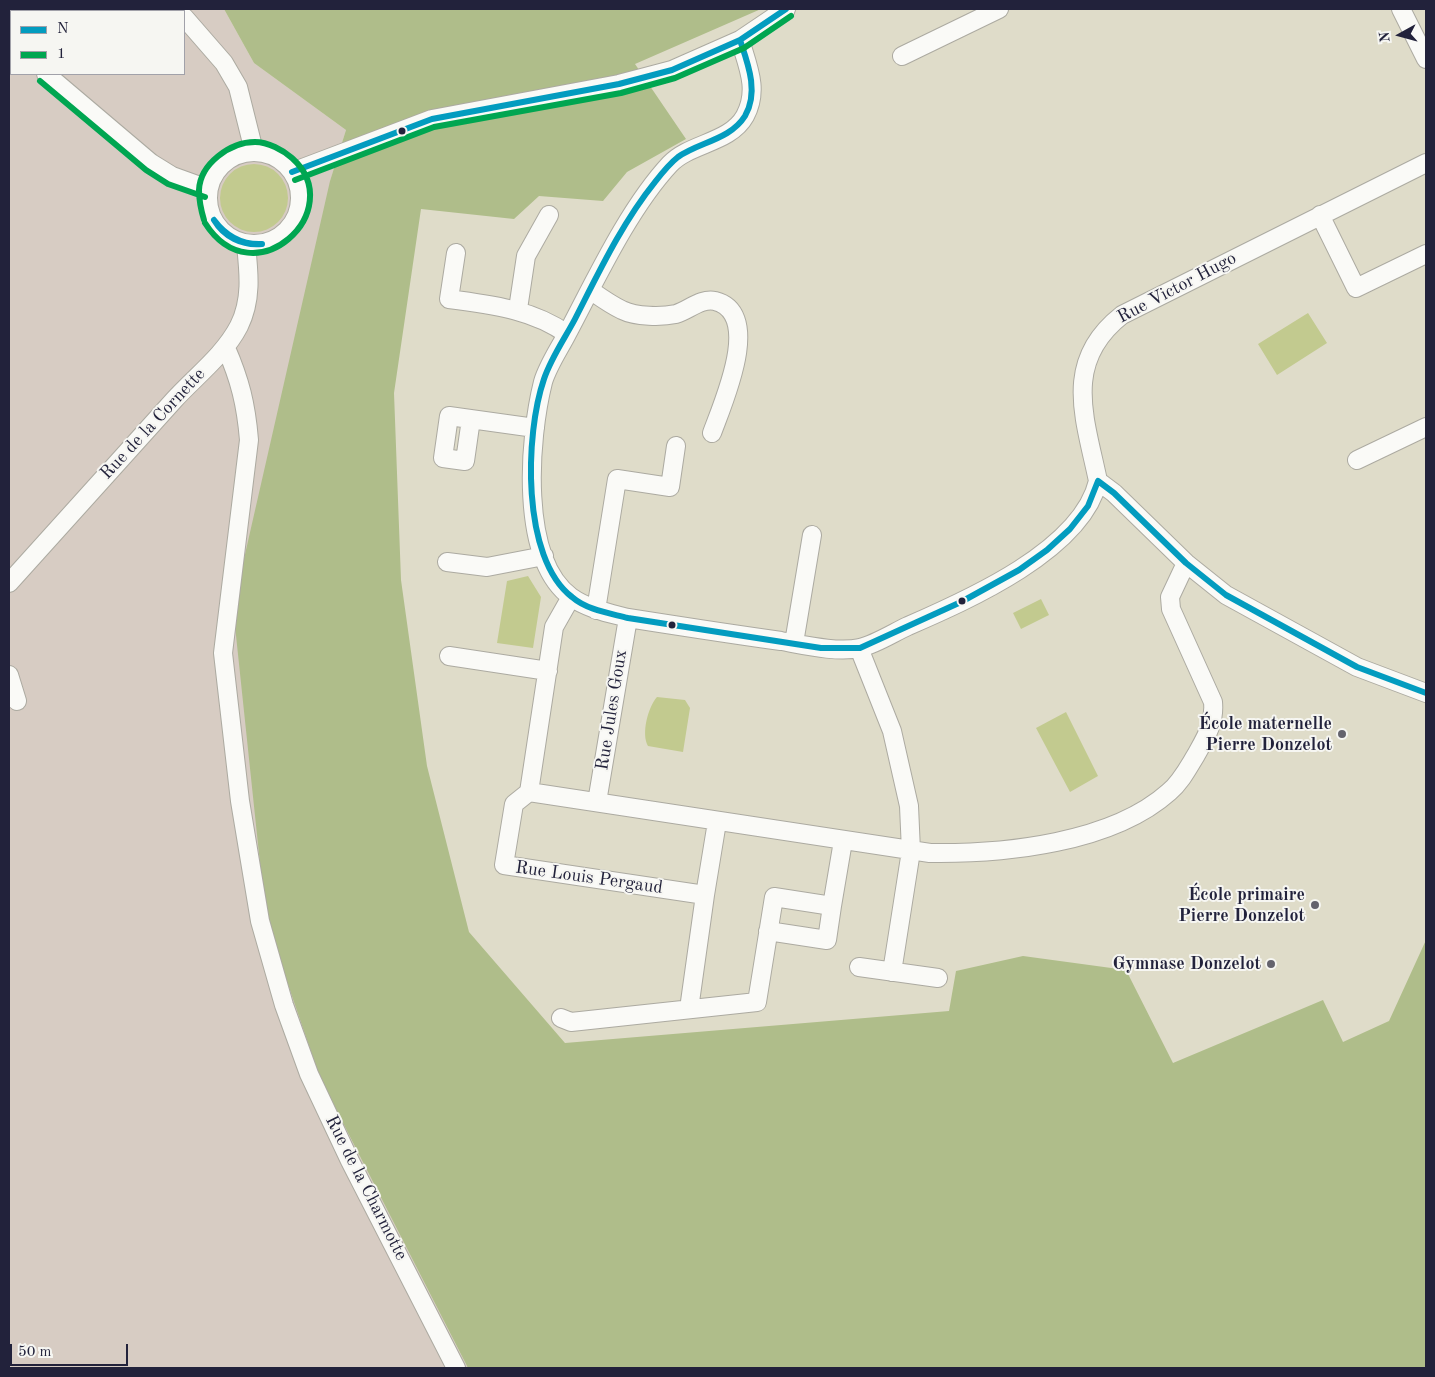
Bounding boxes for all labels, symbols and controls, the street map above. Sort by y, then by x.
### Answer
legend [10,10,185,75]
north arrow [1375,10,1425,60]
text: N [57,22,69,37]
text: N [1378,31,1393,43]
text: 1 [57,47,66,62]
unlabelled marker [397,126,407,136]
street label: Rue Victor Hugo [1114,248,1240,328]
street label: Rue de la Cornette [96,364,210,484]
unlabelled marker [957,596,967,606]
unlabelled marker [667,620,677,630]
street label: Rue Jules Goux [592,648,632,772]
place label: École maternelle Pierre Donzelot [1199,713,1332,756]
marker: École maternelle Pierre Donzelot [1336,728,1348,740]
street label: Rue Louis Pergaud [514,857,664,899]
place label: École primaire Pierre Donzelot [1178,884,1305,926]
marker: École primaire Pierre Donzelot [1309,899,1321,911]
place label: Gymnase Donzelot [1113,953,1261,975]
marker: Gymnase Donzelot [1265,958,1277,970]
street label: Rue de la Charmotte [320,1112,412,1264]
scale bar [12,1334,130,1366]
text: 50 m [18,1345,52,1360]

